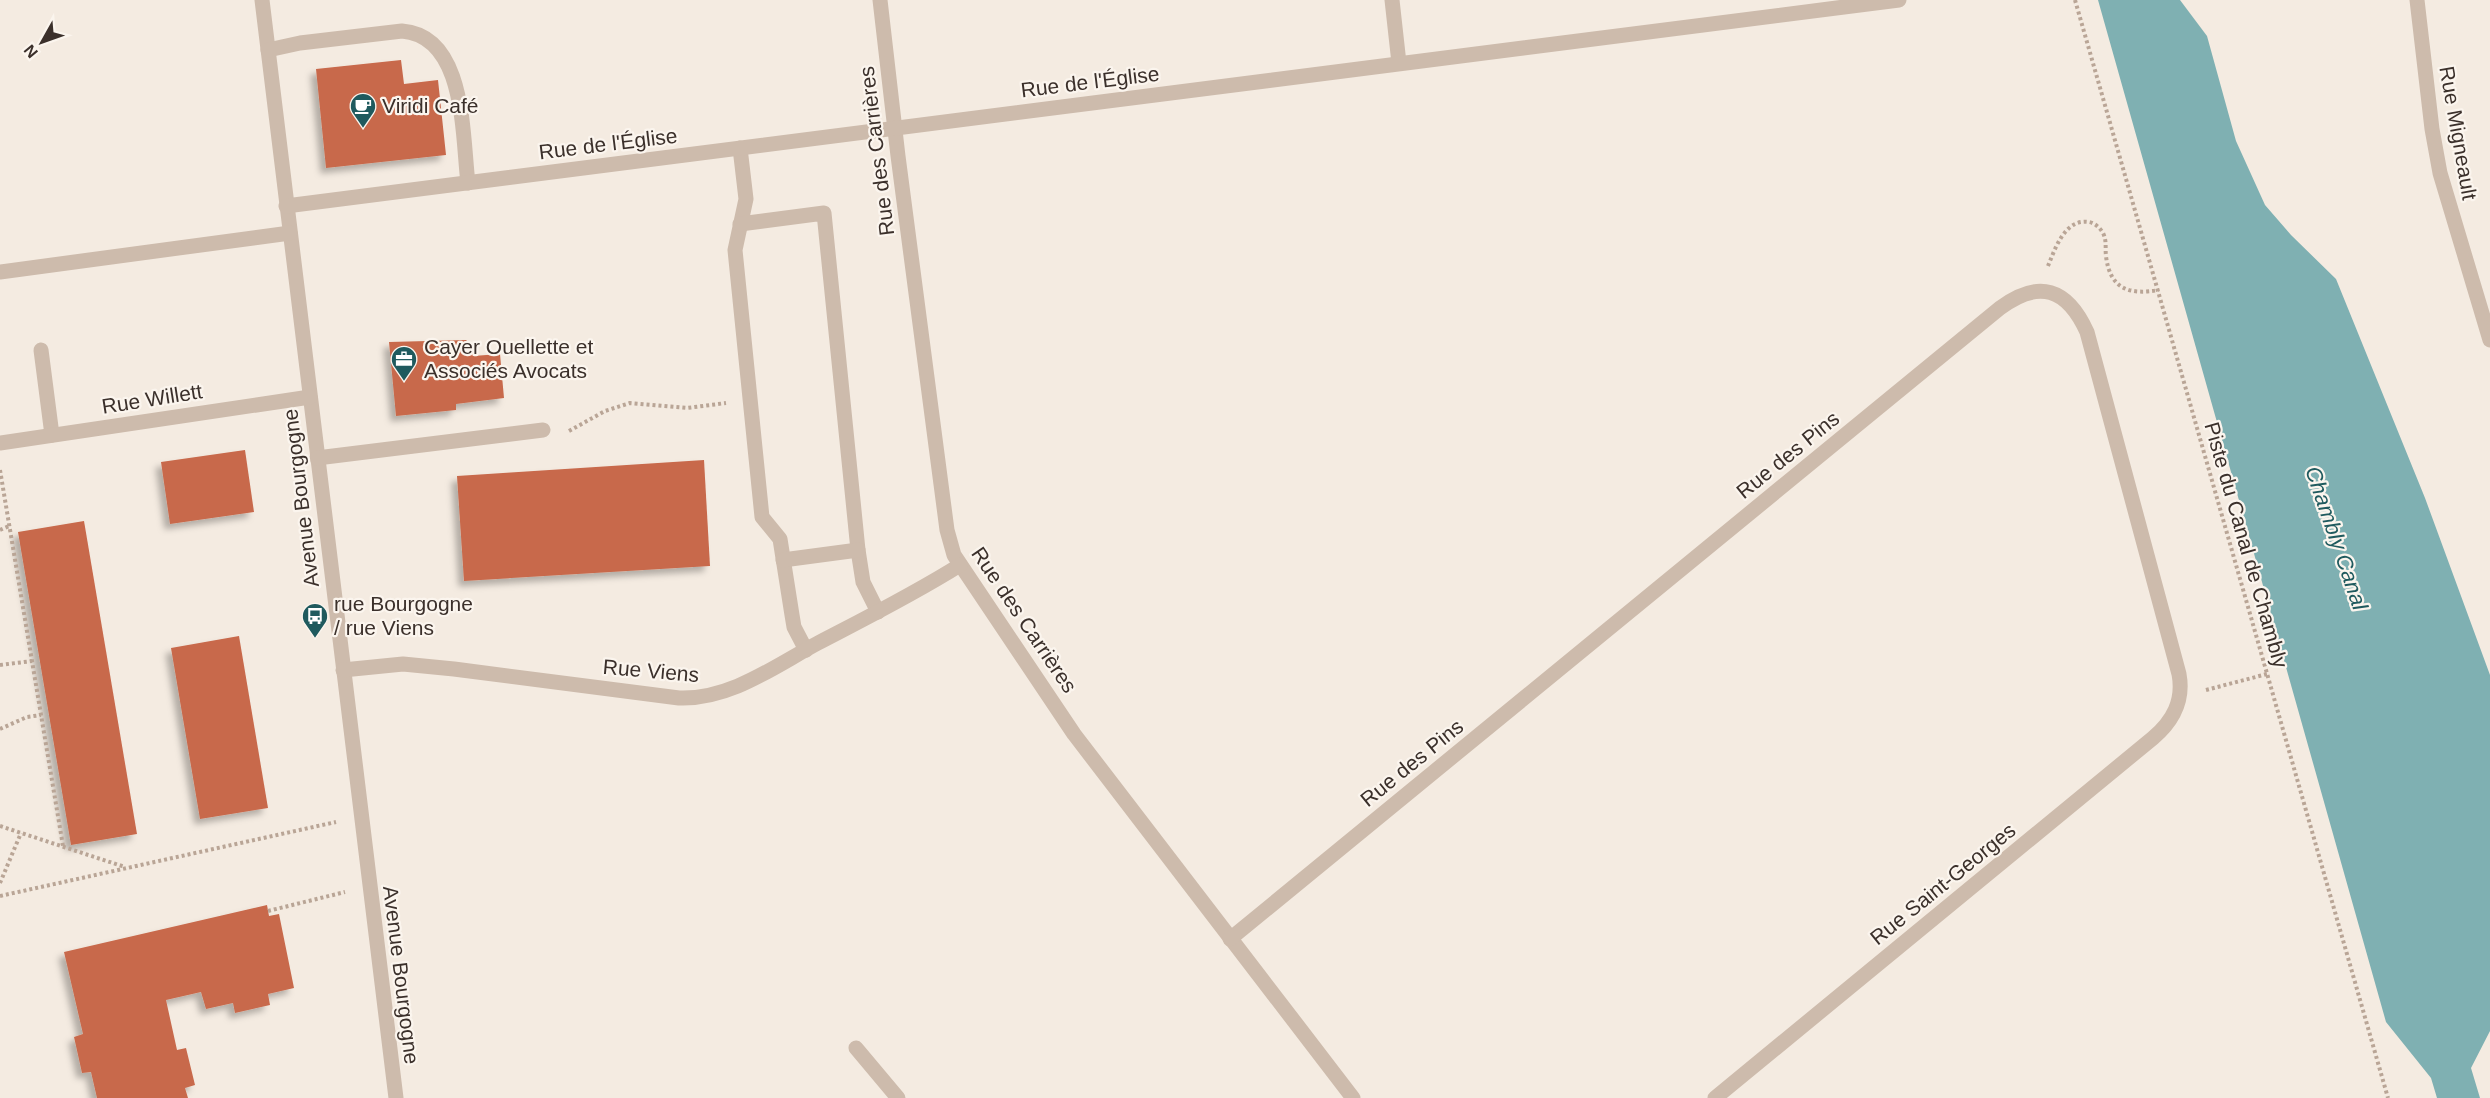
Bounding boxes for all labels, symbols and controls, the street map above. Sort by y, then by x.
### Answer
north arrow [12,12,72,72]
text: N [21,41,41,61]
street label: Rue de l'Église [1019,62,1161,101]
street label: Rue Migneault [2435,64,2482,202]
street label: Rue des Carrières [855,65,898,237]
cafe icon: Viridi Café [348,91,378,129]
place label: Viridi Café [382,94,479,117]
street label: Rue de l'Église [537,124,679,163]
place label: Cayer Ouellette et Associés Avocats [424,335,593,382]
office icon: Cayer Ouellette et Associés Avocats [389,344,419,382]
street label: Rue Willett [100,379,204,418]
street label: Rue des Pins [1732,406,1843,503]
street label: Avenue Bourgogne [278,408,323,589]
street label: Piste du Canal de Chambly [2200,419,2293,671]
water label: Chambly Canal [2300,463,2373,614]
street label: Rue des Carrières [967,543,1082,697]
place label: rue Bourgogne / rue Viens [334,592,473,639]
bus stop icon: rue Bourgogne / rue Viens [300,601,330,639]
street label: Rue Viens [602,655,700,686]
street label: Rue des Pins [1356,714,1467,811]
street label: Rue Saint-Georges [1866,818,2020,949]
street label: Avenue Bourgogne [379,884,424,1065]

